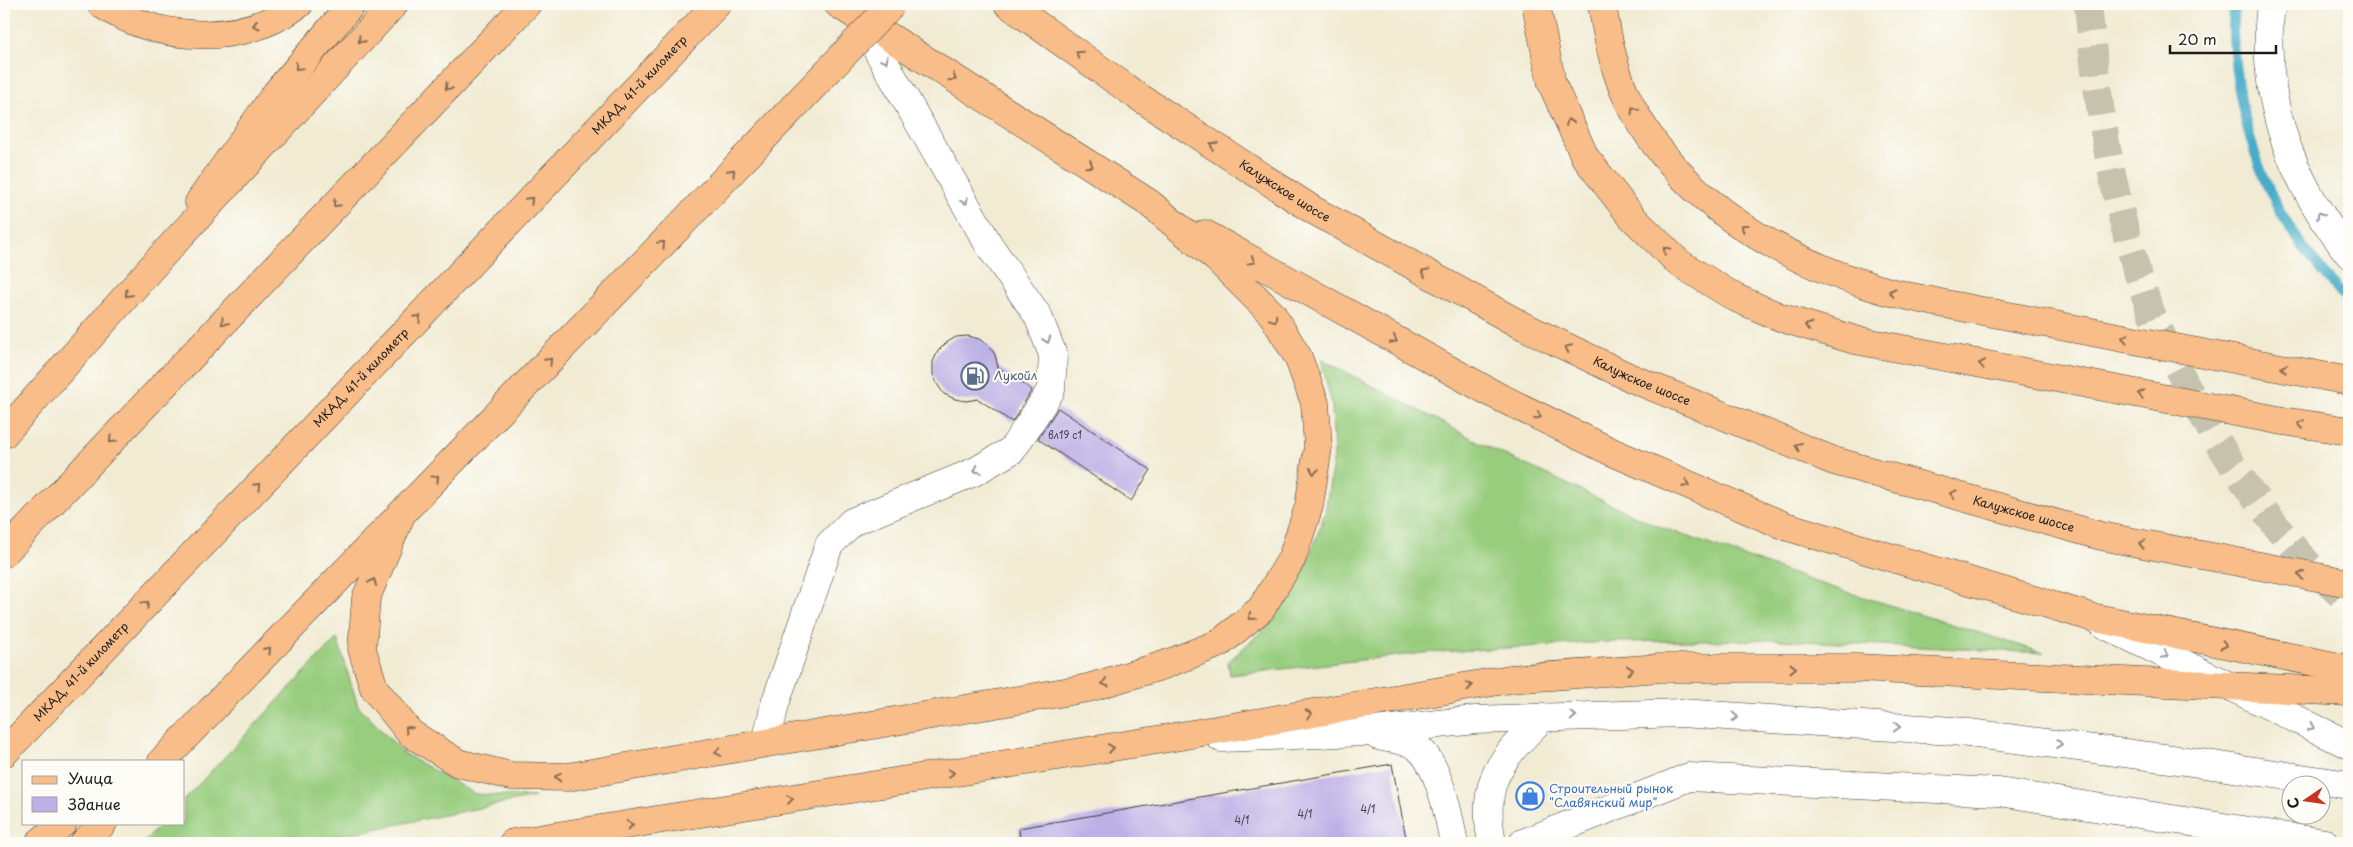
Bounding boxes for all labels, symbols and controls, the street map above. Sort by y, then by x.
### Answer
one-way arrow [252,20,260,30]
scale bar [2170,22,2277,54]
text: 20 m [2178,27,2217,50]
street label: МКАД, 41-й километр [587,31,691,138]
one-way arrow [357,34,366,43]
one-way arrow [1075,51,1085,60]
one-way arrow [878,54,888,63]
one-way arrow [295,62,304,71]
one-way arrow [948,71,957,81]
one-way arrow [445,81,454,90]
one-way arrow [1631,107,1641,116]
one-way arrow [1565,118,1575,127]
one-way arrow [1210,142,1219,151]
street label: Калужское шоссе [1236,154,1334,226]
one-way arrow [1084,159,1093,169]
one-way arrow [726,168,735,177]
one-way arrow [958,196,968,205]
one-way arrow [524,197,533,206]
one-way arrow [333,199,342,208]
one-way arrow [2316,212,2326,221]
one-way arrow [1740,224,1750,233]
one-way arrow [656,241,665,250]
one-way arrow [1663,247,1672,256]
one-way arrow [1247,255,1256,265]
one-way arrow [1421,268,1430,278]
one-way arrow [1888,287,1897,298]
one-way arrow [125,289,134,298]
one-way arrow [1268,313,1278,322]
one-way arrow [412,314,421,323]
one-way arrow [221,316,230,325]
one-way arrow [1804,322,1813,332]
street label: МКАД, 41-й километр [309,323,412,431]
one-way arrow [2120,333,2129,344]
one-way arrow [1389,334,1398,344]
one-way arrow [1041,335,1051,344]
one-way arrow [1564,344,1573,354]
street label: Калужское шоссе [1590,351,1694,409]
one-way arrow [543,358,552,367]
one-way arrow [1977,359,1986,370]
fuel station icon: Лукойл [960,361,990,391]
one-way arrow [2280,363,2289,374]
place label: Лукойл [994,366,1037,384]
one-way arrow [2137,389,2146,400]
one-way arrow [1533,410,1542,420]
one-way arrow [2297,419,2305,429]
house number: вл19 с1 [1048,427,1082,442]
one-way arrow [108,434,117,443]
one-way arrow [1794,442,1803,453]
one-way arrow [973,463,982,474]
one-way arrow [1310,467,1320,475]
one-way arrow [430,475,439,484]
one-way arrow [1681,477,1690,488]
one-way arrow [252,483,261,492]
one-way arrow [1949,490,1958,500]
street label: Калужское шоссе [1971,490,2077,536]
one-way arrow [2137,539,2146,550]
one-way arrow [2297,571,2305,581]
one-way arrow [367,578,378,587]
one-way arrow [140,600,149,609]
one-way arrow [1248,612,1257,620]
street label: МКАД, 41-й километр [29,617,132,725]
one-way arrow [2220,639,2229,650]
one-way arrow [262,646,271,655]
one-way arrow [2160,649,2169,659]
one-way arrow [1790,663,1797,673]
one-way arrow [1627,665,1635,676]
one-way arrow [1101,677,1109,687]
one-way arrow [1465,682,1473,692]
one-way arrow [1304,709,1313,719]
one-way arrow [1569,711,1577,721]
one-way arrow [1731,711,1739,722]
one-way arrow [2306,720,2315,730]
one-way arrow [1893,722,1901,733]
one-way arrow [405,726,414,735]
one-way arrow [2055,738,2063,749]
one-way arrow [1107,743,1116,753]
one-way arrow [714,746,723,756]
legend [22,760,185,824]
text: Улица [68,766,113,789]
one-way arrow [946,769,955,779]
one-way arrow [554,772,562,782]
north arrow [2280,774,2330,824]
place label: Строительный рынок "Славянский мир" [1549,779,1674,811]
shop icon: Строительный рынок "Славянский мир" [1515,781,1545,811]
text: Здание [68,792,121,815]
one-way arrow [787,794,795,805]
text: С [2281,796,2304,811]
house number: 4/1 [1360,801,1376,816]
house number: 4/1 [1297,806,1313,821]
house number: 4/1 [1234,812,1250,827]
one-way arrow [625,820,634,830]

